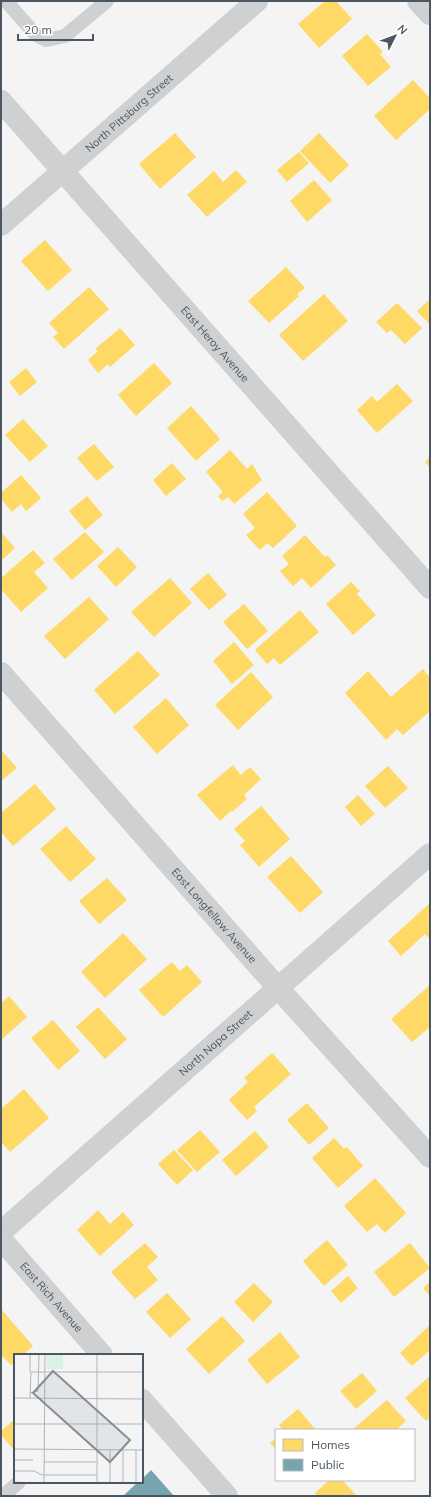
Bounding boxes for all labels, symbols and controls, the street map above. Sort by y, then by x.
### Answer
scale bar [18,16,93,42]
north arrow [375,16,415,56]
text: 20 m [24,22,52,37]
text: N [394,22,410,37]
street label: North Pittsburg Street [82,71,176,155]
street label: East Heroy Avenue [178,303,252,385]
street label: East Longfellow Avenue [169,865,260,966]
street label: North Napa Street [176,1007,255,1079]
street label: East Rich Avenue [17,1259,86,1335]
inset map [14,1354,143,1483]
legend [275,1429,415,1481]
text: Homes [311,1437,350,1452]
text: Public [311,1457,345,1472]

